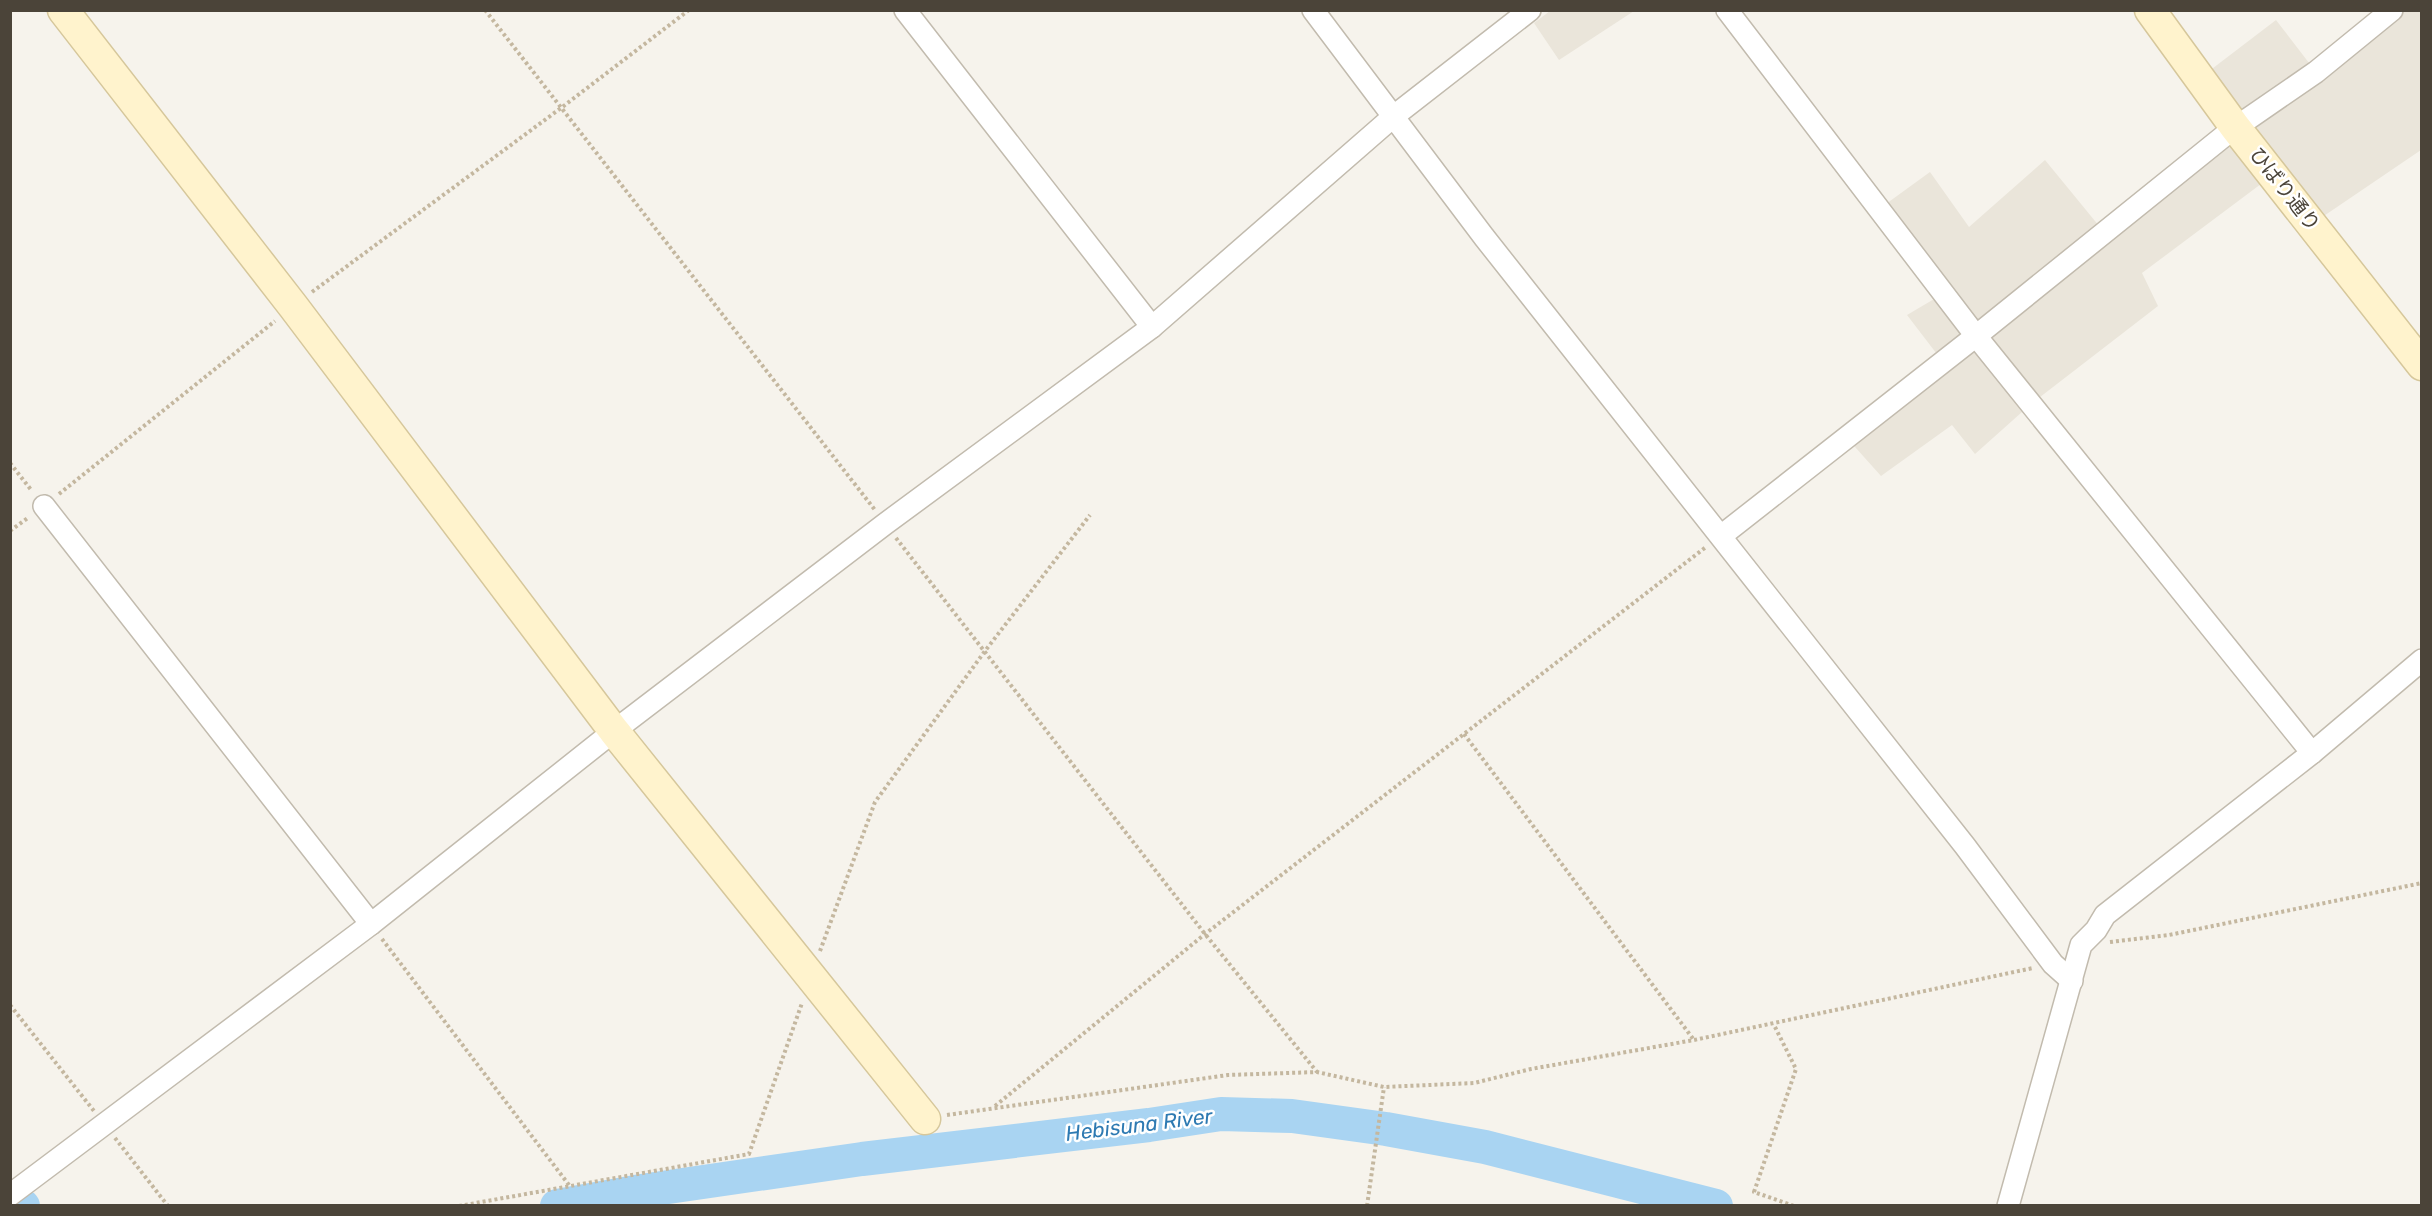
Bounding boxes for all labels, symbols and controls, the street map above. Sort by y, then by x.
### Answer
street label: ひばり通り [2245,142,2325,236]
water label: Hebisuna River [1064,1103,1215,1146]

